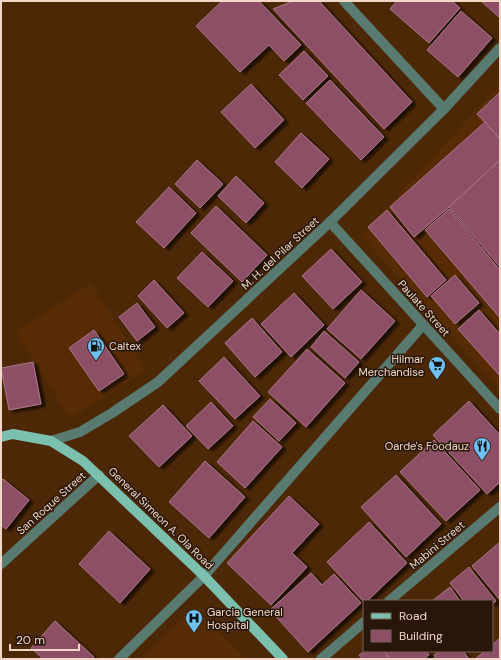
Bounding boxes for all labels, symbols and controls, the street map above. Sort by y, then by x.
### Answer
street label: M. H. del Pilar Street [238,213,322,293]
street label: Paulate Street [395,277,453,339]
fuel station icon: Caltex [86,336,106,361]
place label: Caltex [109,339,141,353]
place label: Hilmar Merchandise [358,352,424,379]
supermarket icon: Hilmar Merchandise [427,355,447,380]
restaurant icon: Oarde's Foodauz [472,436,492,461]
place label: Oarde's Foodauz [385,439,469,453]
street label: General Simeon A. Ola Road [105,464,217,572]
street label: San Roque Street [14,468,88,538]
street label: Mabini Street [407,518,467,572]
legend [363,600,493,652]
place label: Garcia General Hospital [207,605,283,632]
hospital icon: Garcia General Hospital [184,608,204,633]
text: Road [399,608,427,624]
scale bar [10,626,79,652]
text: Building [399,628,443,644]
text: 20 m [16,632,45,648]

